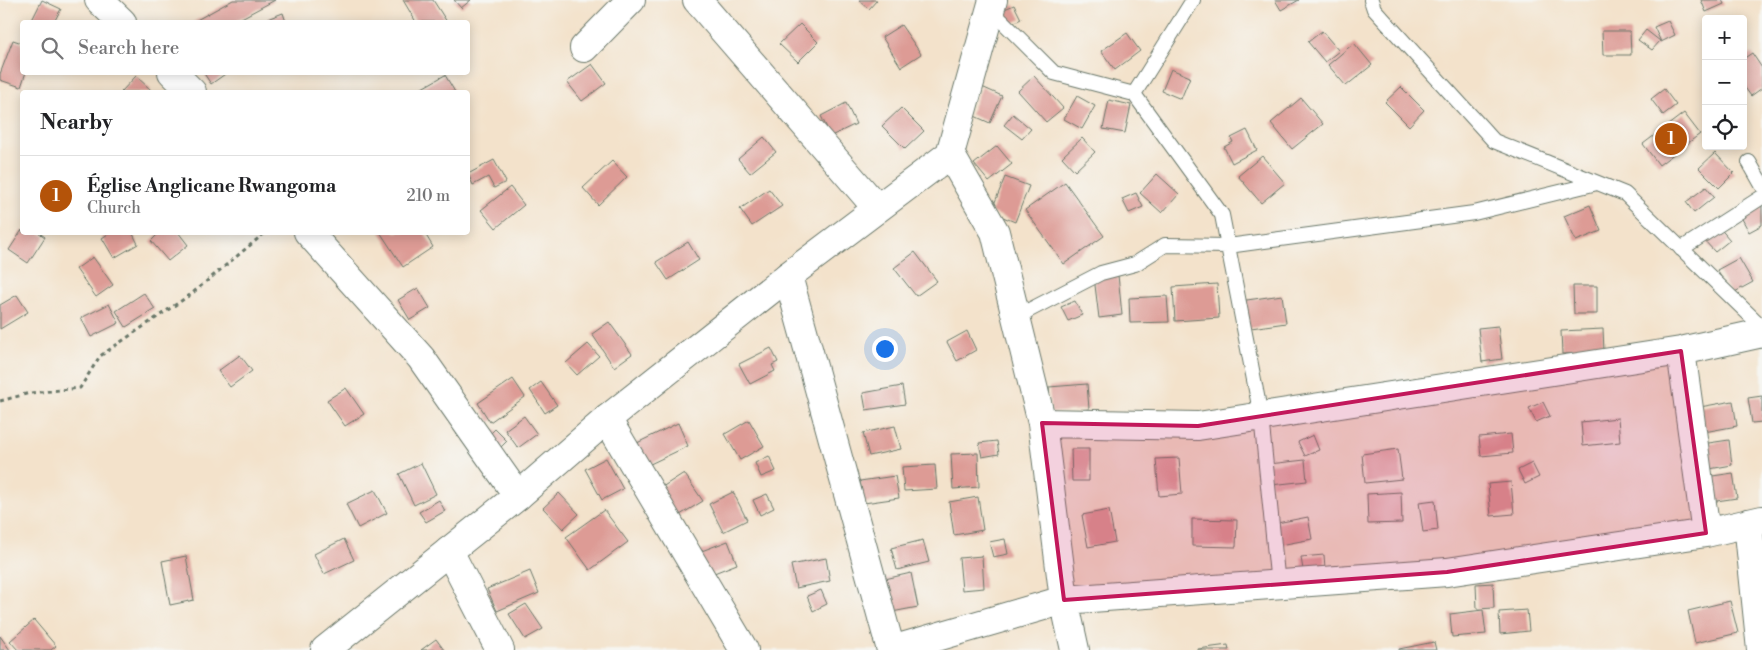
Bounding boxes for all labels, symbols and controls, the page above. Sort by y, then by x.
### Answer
map controls [1702,15,1747,150]
button: + [1702,15,1747,60]
search box [20,20,470,75]
icon: search [38,34,66,62]
text: Search here [78,36,179,60]
button: − [1702,60,1747,105]
button: locate [1702,105,1747,150]
text: Nearby [40,110,113,136]
pin: 1 [1655,120,1687,158]
text: Église Anglicane Rwangoma [87,174,336,198]
text: 1 [52,186,60,206]
text: 210 m [406,186,450,206]
text: Church [87,198,141,218]
your location [872,336,898,362]

